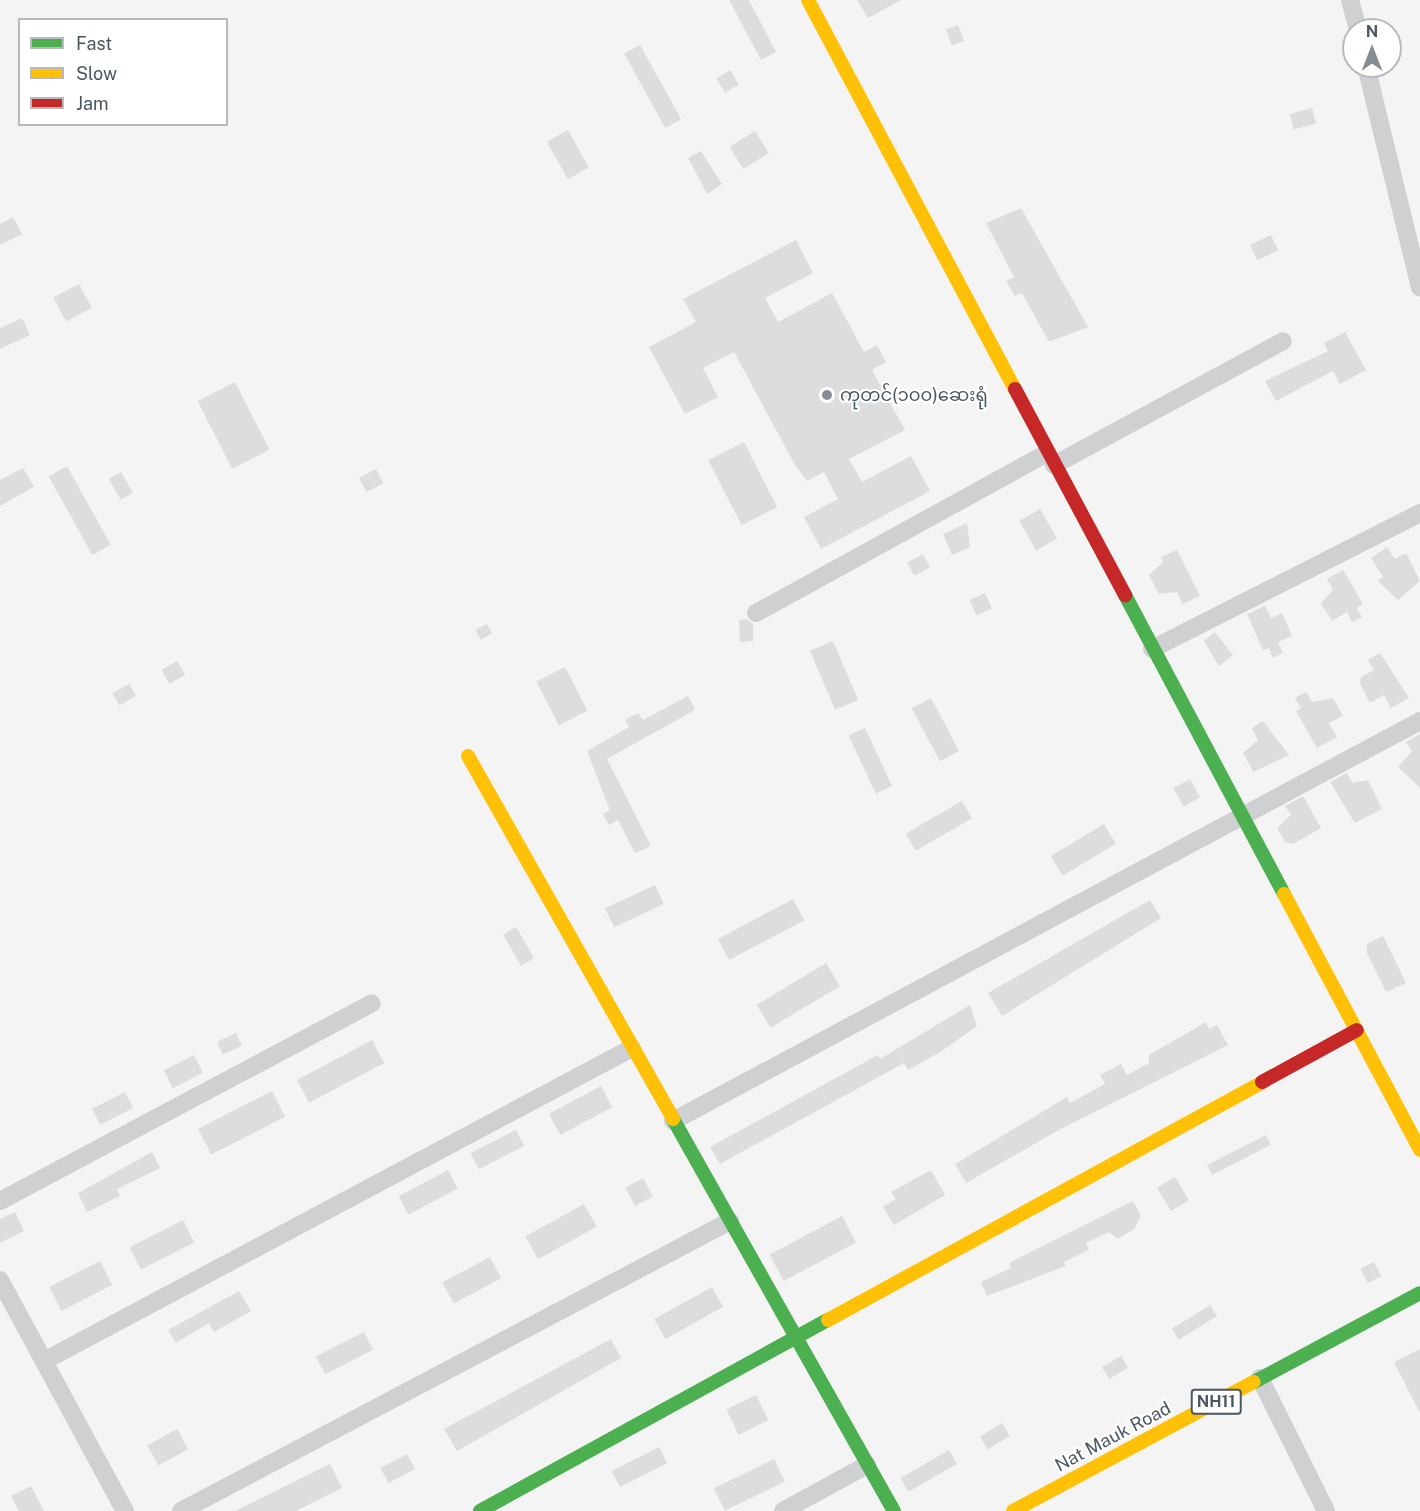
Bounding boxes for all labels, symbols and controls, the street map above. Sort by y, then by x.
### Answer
legend [18,18,228,126]
north arrow [1342,18,1402,78]
text: N [1366,22,1378,41]
text: Fast [76,33,112,54]
text: Slow [76,63,117,84]
text: Jam [76,93,109,114]
place label: ကုတင်(၁၀၀)ဆေးရုံ [840,384,988,406]
marker: ကုတင်(၁၀၀)ဆေးရုံ [818,386,836,404]
road number: NH11 [1190,1389,1242,1415]
street label: Nat Mauk Road [1051,1397,1175,1477]

